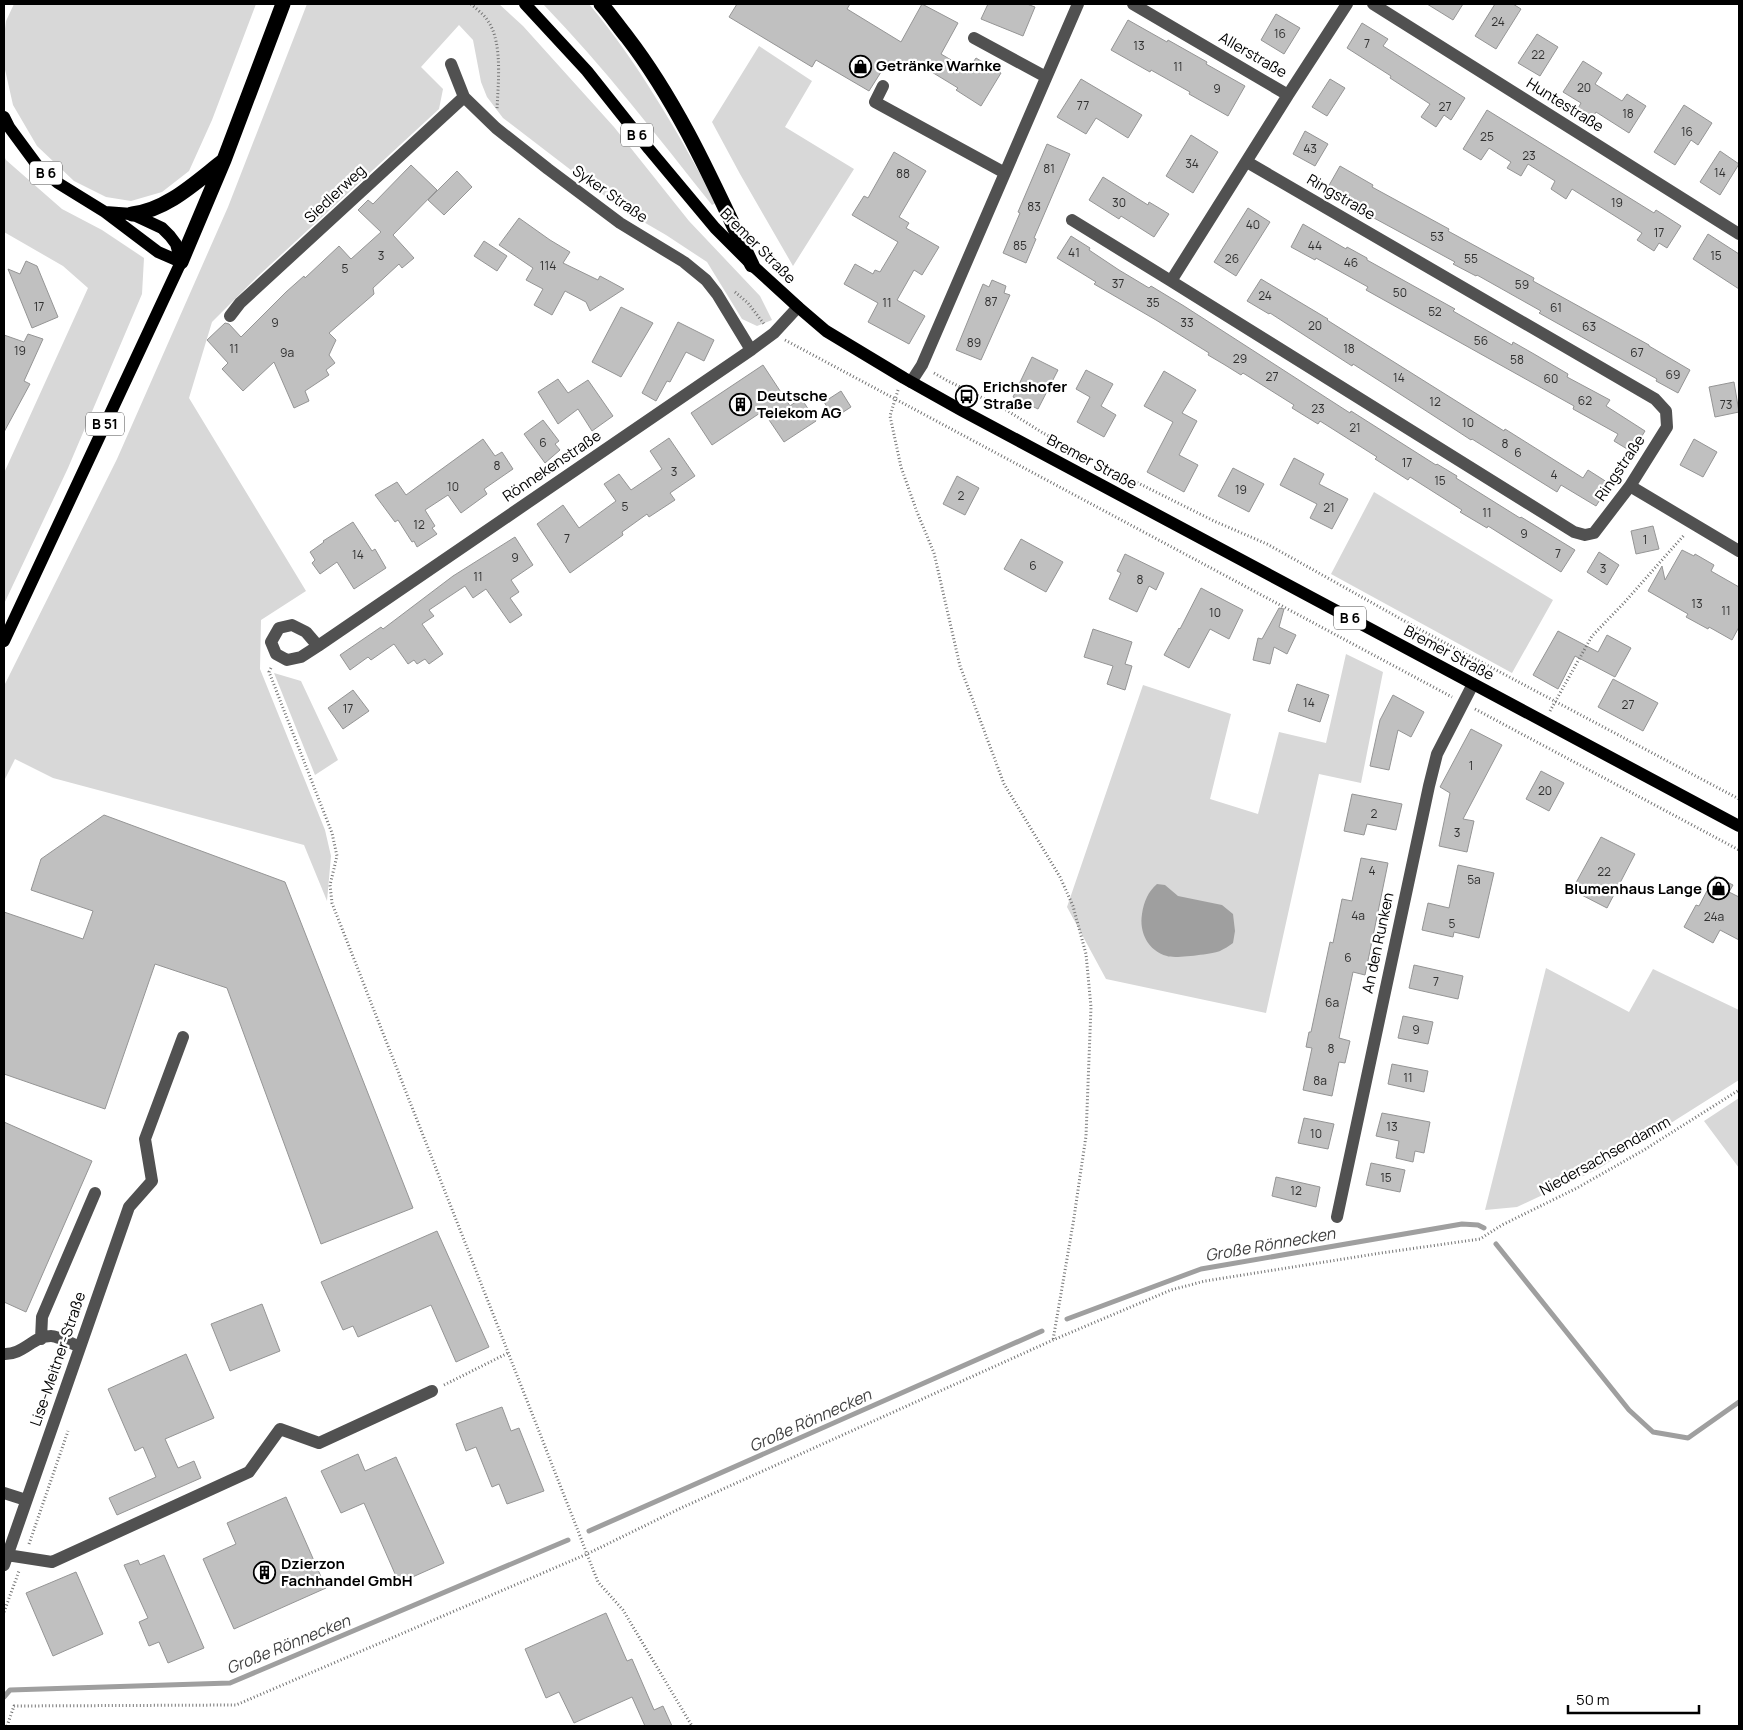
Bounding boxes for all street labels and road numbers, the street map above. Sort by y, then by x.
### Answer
street label: Allerstraße [1215,27,1291,83]
street label: Huntestraße [1523,72,1608,137]
road number: B 6 [621,124,653,146]
street label: Siedlerweg [299,160,370,228]
street label: Syker Straße [568,160,653,228]
road number: B 6 [30,162,62,184]
street label: Ringstraße [1303,169,1380,225]
street label: Bremer Straße [716,203,801,288]
road number: B 51 [86,412,124,436]
street label: Rönnekenstraße [498,425,605,506]
street label: Bremer Straße [1043,429,1141,494]
street label: Ringstraße [1590,430,1650,505]
road number: B 6 [1334,606,1366,630]
street label: Bremer Straße [1400,620,1498,685]
street label: An den Runken [1357,890,1398,995]
street label: Niedersachsendamm [1536,1111,1674,1200]
street label: Lise-Meitner-Straße [25,1289,90,1429]

